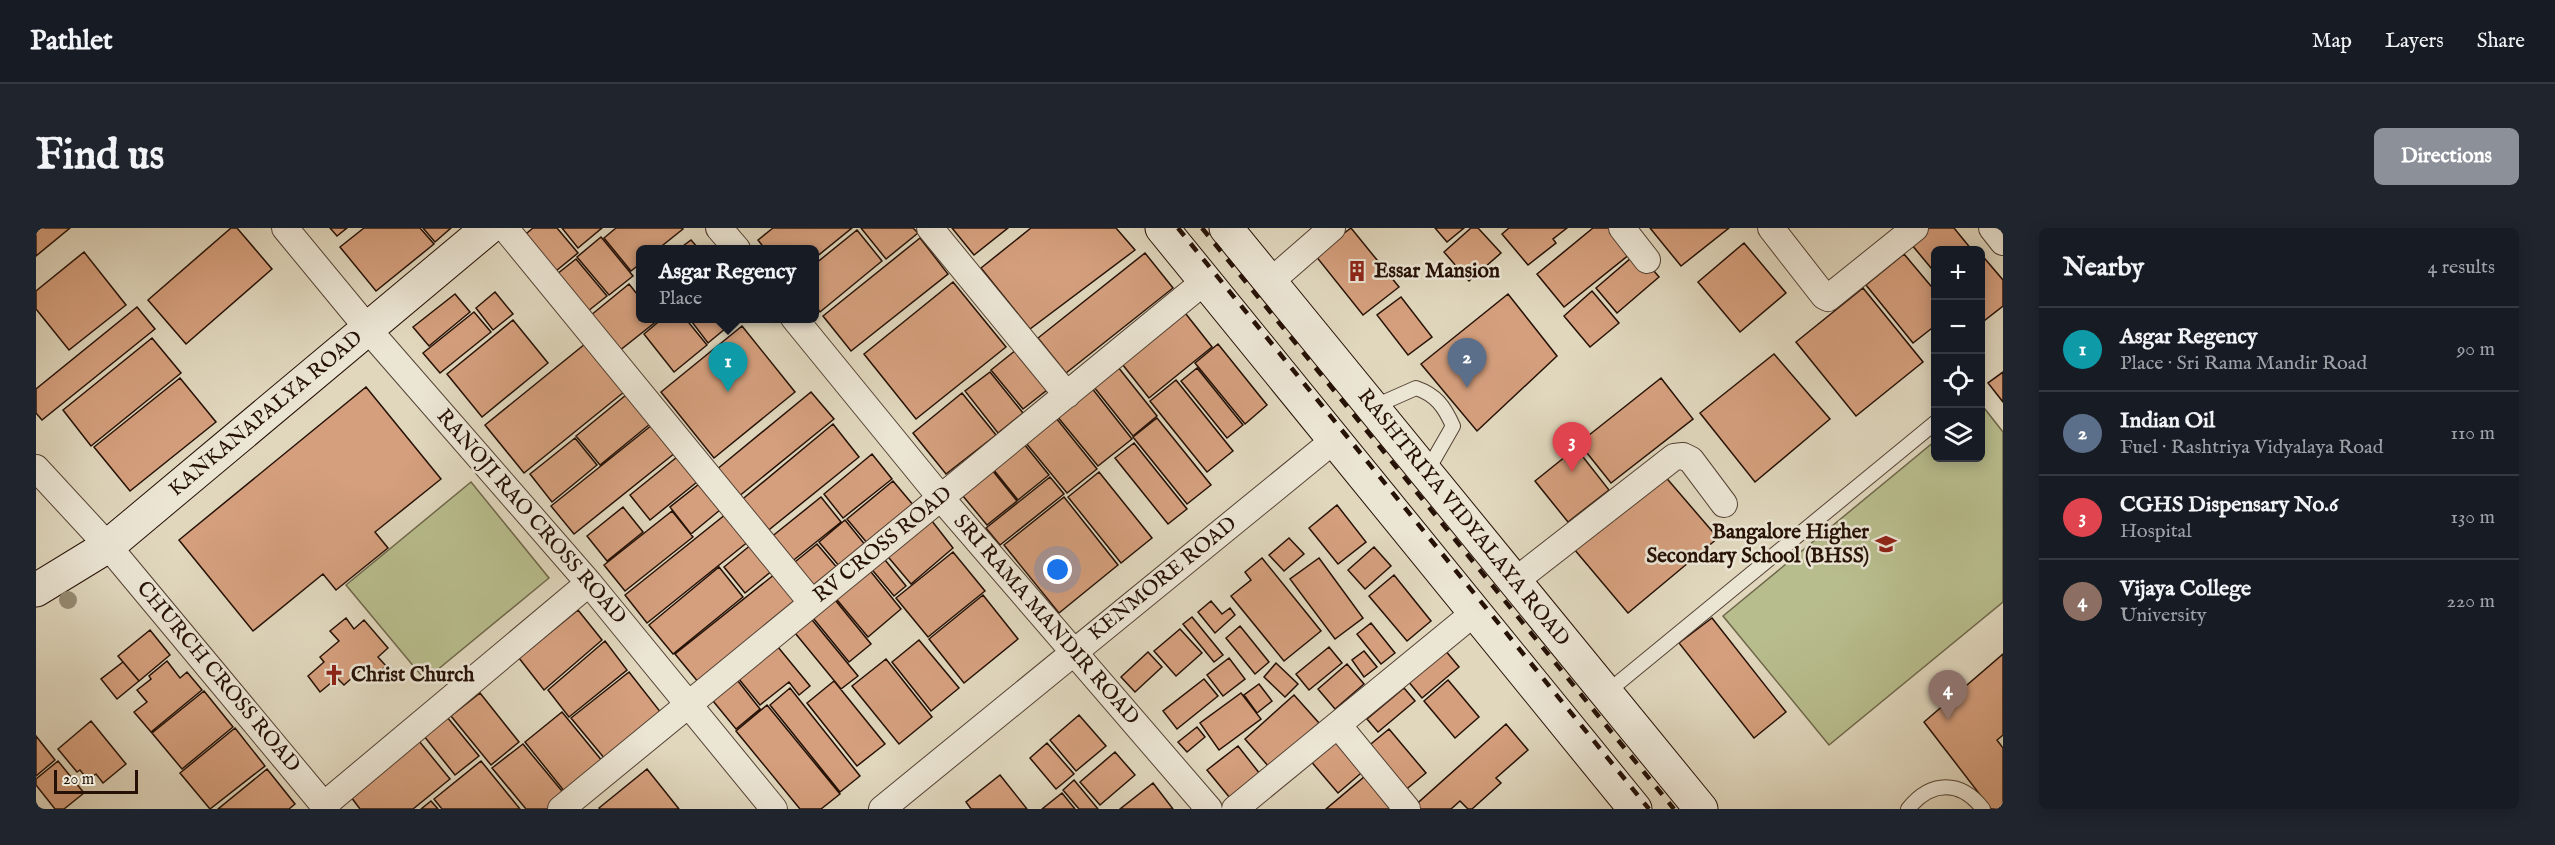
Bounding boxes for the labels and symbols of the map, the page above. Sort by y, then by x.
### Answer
place label: Essar Mansion [1374,258,1500,285]
building icon: Essar Mansion [1345,259,1369,283]
street label: KANKANAPALYA ROAD [163,325,369,503]
pin: 2 [1448,338,1486,388]
pin: 1 [708,342,748,392]
street label: RASHTRIYA VIDYALAYA ROAD [1351,384,1575,652]
street label: RANOJI RAO CROSS ROAD [430,404,632,630]
pin: 3 [1552,422,1592,472]
street label: RV CROSS ROAD [808,481,958,609]
street label: SRI RAMA MANDIR ROAD [947,509,1145,731]
street label: KENMORE ROAD [1083,511,1243,647]
place label: Bangalore Higher Secondary School (BHSS) [1646,519,1869,570]
school or university icon: Bangalore Higher Secondary School (BHSS) [1874,532,1898,556]
your location [1043,555,1072,584]
street label: CHURCH CROSS ROAD [130,576,306,778]
place label: Christ Church [351,662,475,689]
church icon: Christ Church [322,663,346,687]
pin: 4 [1928,670,1968,720]
scale bar [54,767,138,794]

